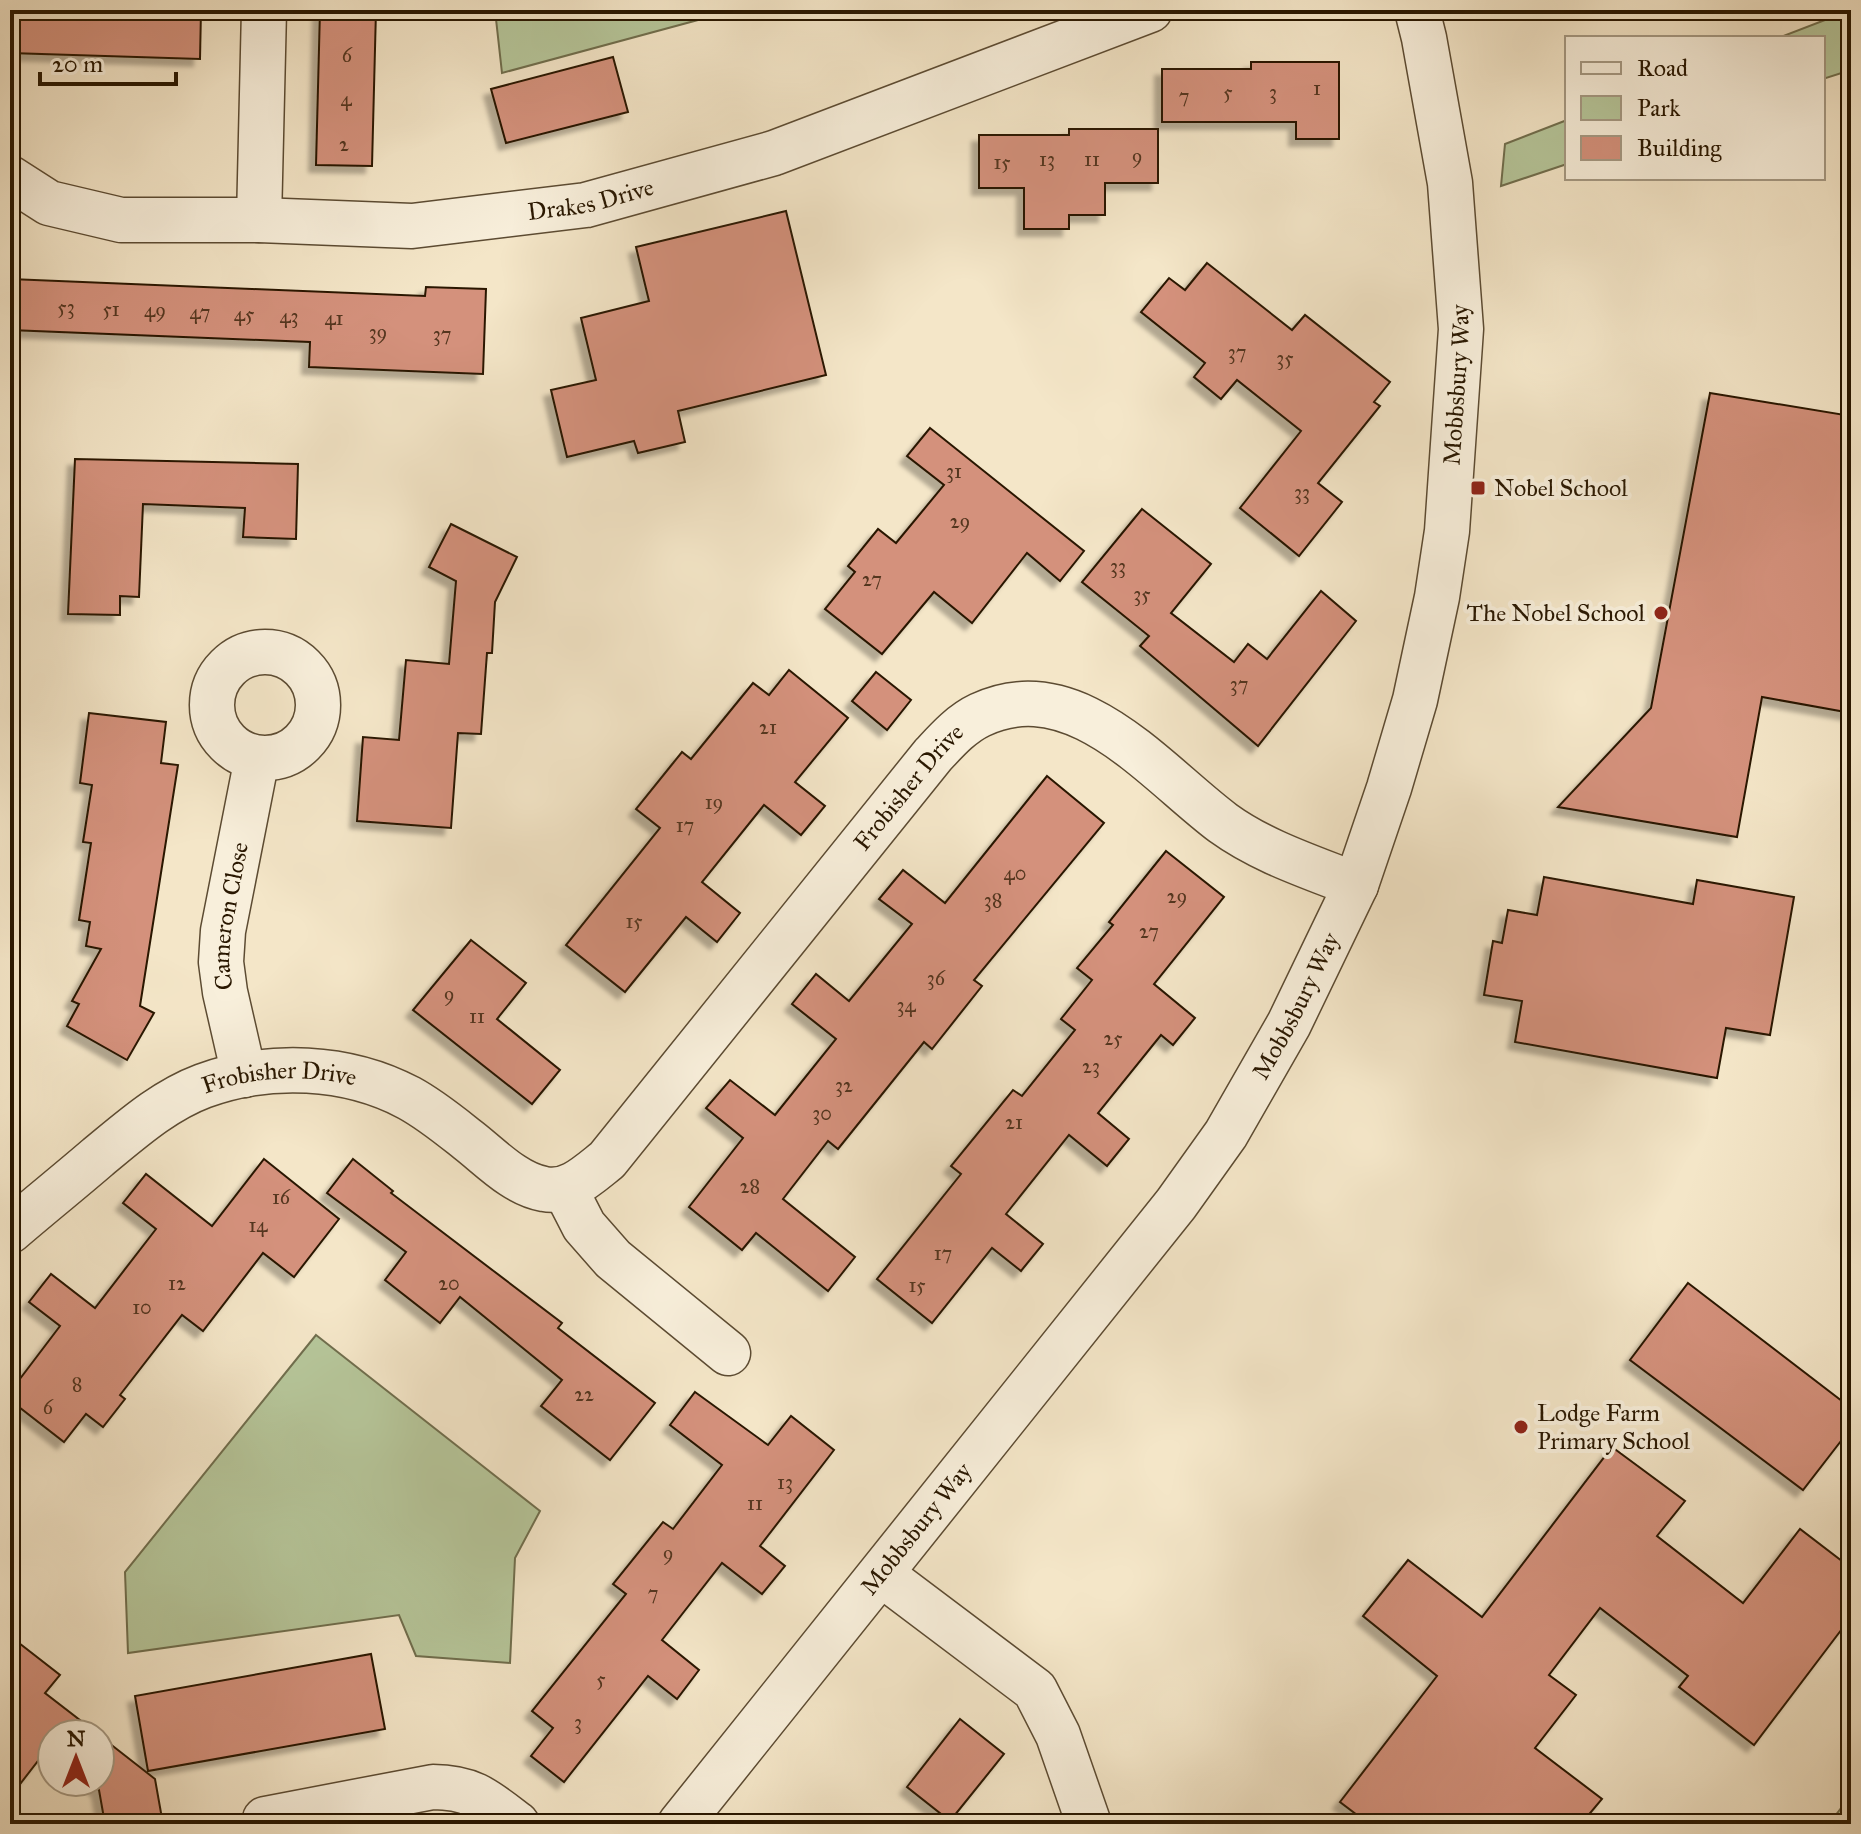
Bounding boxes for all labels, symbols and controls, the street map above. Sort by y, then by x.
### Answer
scale bar [40,36,176,86]
legend [1565,36,1825,180]
house number: 6 [342,43,353,67]
text: 20 m [52,49,103,79]
text: Road [1637,53,1688,83]
house number: 1 [1313,76,1321,100]
house number: 5 [1223,80,1233,104]
house number: 3 [1269,80,1277,104]
house number: 7 [1179,84,1189,108]
house number: 4 [340,87,352,111]
text: Park [1637,93,1681,123]
house number: 2 [339,132,349,156]
text: Building [1637,133,1722,163]
house number: 9 [1132,144,1142,168]
house number: 13 [1039,147,1055,171]
house number: 11 [1084,147,1100,171]
house number: 15 [993,150,1011,174]
street label: Drakes Drive [526,172,657,227]
house number: 53 [57,295,75,319]
house number: 51 [102,297,120,321]
house number: 49 [144,298,166,322]
house number: 47 [190,300,210,324]
house number: 45 [234,302,254,326]
street label: Mobbsbury Way [1437,302,1476,466]
house number: 43 [279,304,299,328]
house number: 41 [324,306,344,330]
house number: 39 [369,320,387,344]
house number: 37 [433,322,451,346]
house number: 37 [1228,340,1246,364]
house number: 35 [1276,346,1294,370]
house number: 31 [946,459,962,483]
place label: Nobel School [1494,473,1628,503]
marker: Nobel School [1469,479,1487,497]
house number: 33 [1294,480,1310,504]
house number: 29 [950,509,970,533]
house number: 33 [1110,554,1126,578]
house number: 27 [862,567,882,591]
house number: 35 [1133,582,1151,606]
place label: The Nobel School [1466,598,1646,628]
marker: The Nobel School [1652,604,1670,622]
house number: 37 [1230,672,1248,696]
house number: 21 [759,715,777,739]
street label: Frobisher Drive [847,717,970,857]
house number: 19 [705,790,723,814]
house number: 17 [676,813,694,837]
street label: Cameron Close [206,839,255,992]
house number: 40 [1004,861,1026,885]
house number: 29 [1167,884,1187,908]
house number: 38 [984,888,1002,912]
house number: 15 [625,909,643,933]
house number: 27 [1139,919,1159,943]
street label: Mobbsbury Way [1245,927,1346,1085]
house number: 36 [927,966,946,990]
house number: 9 [444,982,454,1006]
house number: 34 [896,993,916,1017]
house number: 11 [469,1004,485,1028]
house number: 25 [1103,1026,1123,1050]
house number: 23 [1082,1054,1100,1078]
street label: Frobisher Drive [198,1055,360,1100]
house number: 32 [835,1073,853,1097]
house number: 30 [812,1101,832,1125]
house number: 21 [1005,1110,1023,1134]
house number: 28 [740,1174,760,1198]
house number: 16 [272,1185,291,1209]
house number: 14 [248,1213,268,1237]
house number: 17 [934,1241,952,1265]
house number: 12 [168,1271,186,1295]
house number: 20 [438,1271,460,1295]
house number: 15 [908,1273,926,1297]
house number: 10 [132,1295,152,1319]
house number: 8 [72,1372,82,1396]
house number: 22 [574,1382,594,1406]
house number: 6 [43,1395,54,1419]
place label: Lodge Farm Primary School [1537,1398,1691,1456]
marker: Lodge Farm Primary School [1512,1418,1530,1436]
street label: Mobbsbury Way [854,1456,979,1601]
house number: 13 [777,1470,793,1494]
house number: 11 [747,1491,763,1515]
house number: 9 [663,1541,673,1565]
house number: 7 [648,1581,658,1605]
house number: 5 [596,1667,606,1691]
house number: 3 [574,1710,582,1734]
north arrow [36,1718,116,1798]
text: N [67,1725,86,1752]

